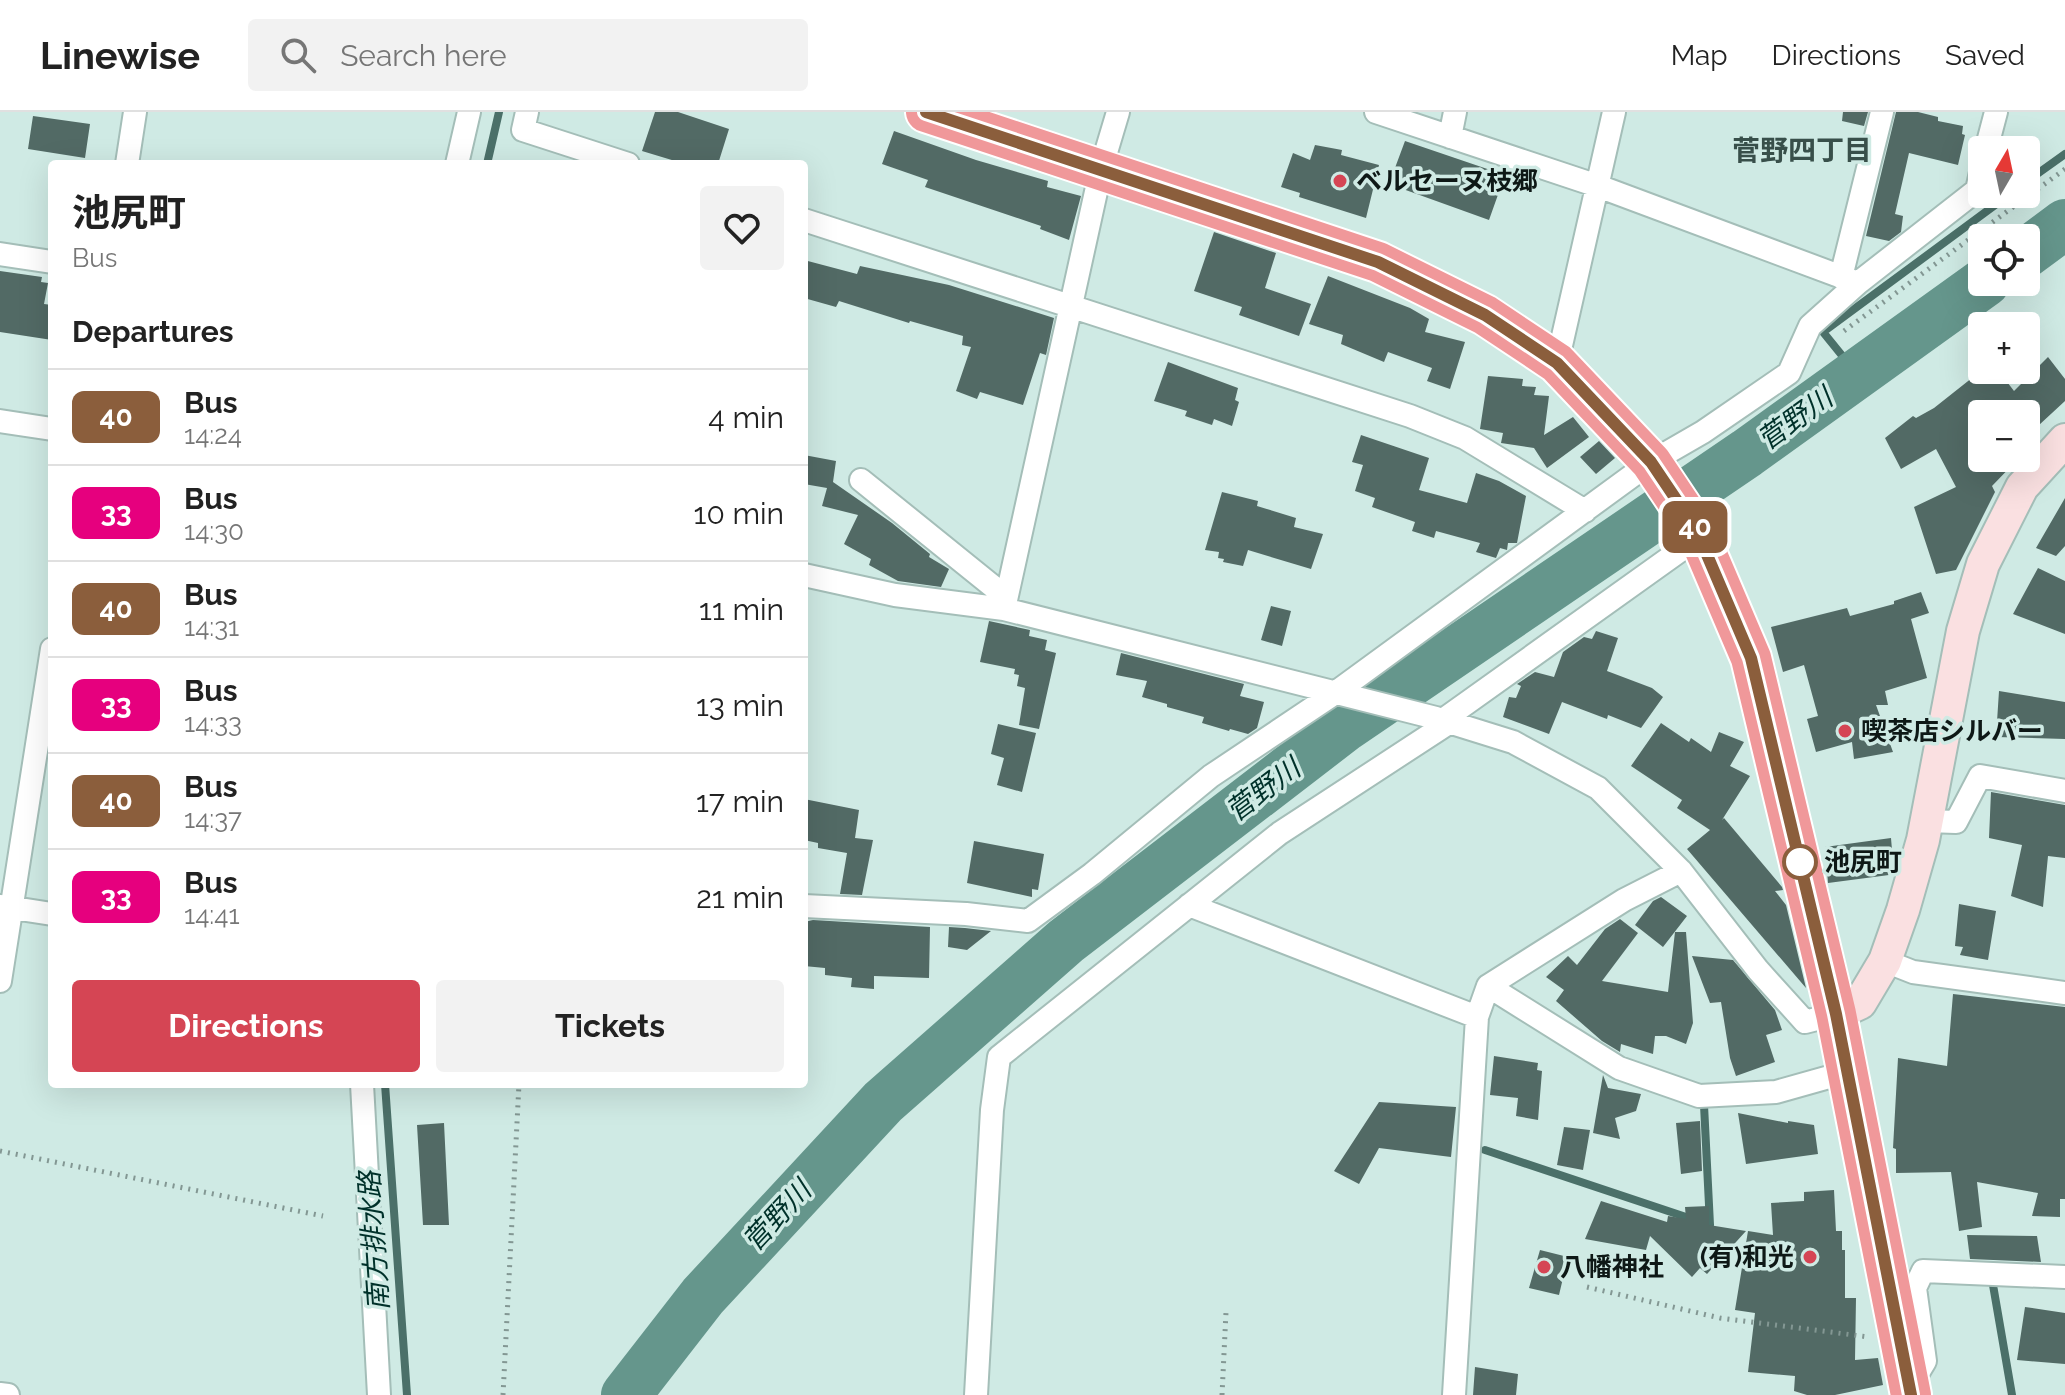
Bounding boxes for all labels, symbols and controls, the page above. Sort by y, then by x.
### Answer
search box [248,19,808,91]
text: Linewise [40,33,200,78]
icon: search [276,33,320,77]
text: Search here [340,38,507,73]
text: Map [1671,39,1728,72]
text: Directions [1772,39,1901,72]
text: Saved [1945,39,2025,72]
district label: 菅野四丁目 [1732,134,1872,167]
north arrow [1968,136,2040,208]
map controls [1968,136,2040,472]
place label: ベルセーヌ枝郷 [1356,166,1538,196]
marker: ベルセーヌ枝郷 [1331,172,1349,190]
button: heart [700,186,784,270]
text: 池尻町 [72,190,186,235]
button: locate [1968,224,2040,296]
text: Bus [72,243,117,273]
button: + [1968,312,2040,384]
text: Departures [72,314,234,349]
water label: 菅野川 [1751,379,1841,457]
text: Bus [184,385,238,420]
text: 40 [99,400,133,433]
text: 4 min [708,400,784,435]
button: − [1968,400,2040,472]
text: 14:24 [184,420,242,450]
text: Bus [184,481,238,516]
text: 33 [100,496,132,529]
text: 10 min [694,496,784,531]
line badge: 40 [1659,501,1731,553]
text: 40 [1678,510,1712,543]
text: 14:30 [184,516,244,546]
text: Bus [184,577,238,612]
text: 40 [99,592,133,625]
text: 11 min [699,592,784,627]
text: 14:31 [184,612,239,642]
text: Bus [184,673,238,708]
text: 33 [100,688,132,721]
text: 13 min [696,688,784,723]
text: 14:33 [184,708,242,738]
place label: 喫茶店シルバー [1861,716,2043,746]
marker: 喫茶店シルバー [1836,722,1854,740]
water label: 菅野川 [1220,750,1309,828]
text: Bus [184,769,238,804]
text: 40 [99,784,133,817]
text: 17 min [696,784,784,819]
text: 14:37 [184,804,242,834]
marker: 池尻町 [1783,845,1817,879]
place label: 池尻町 [1824,847,1902,877]
text: Bus [184,865,238,900]
text: 33 [100,880,132,913]
text: 21 min [696,880,784,915]
text: 14:41 [184,900,240,930]
button: Directions [72,980,420,1072]
button: Tickets [436,980,784,1072]
water label: 南方排水路 [353,1168,395,1312]
water label: 菅野川 [736,1172,820,1258]
place label: (有)和光 [1700,1242,1794,1272]
marker: (有)和光 [1801,1248,1819,1266]
place label: 八幡神社 [1560,1252,1664,1282]
marker: 八幡神社 [1535,1258,1553,1276]

